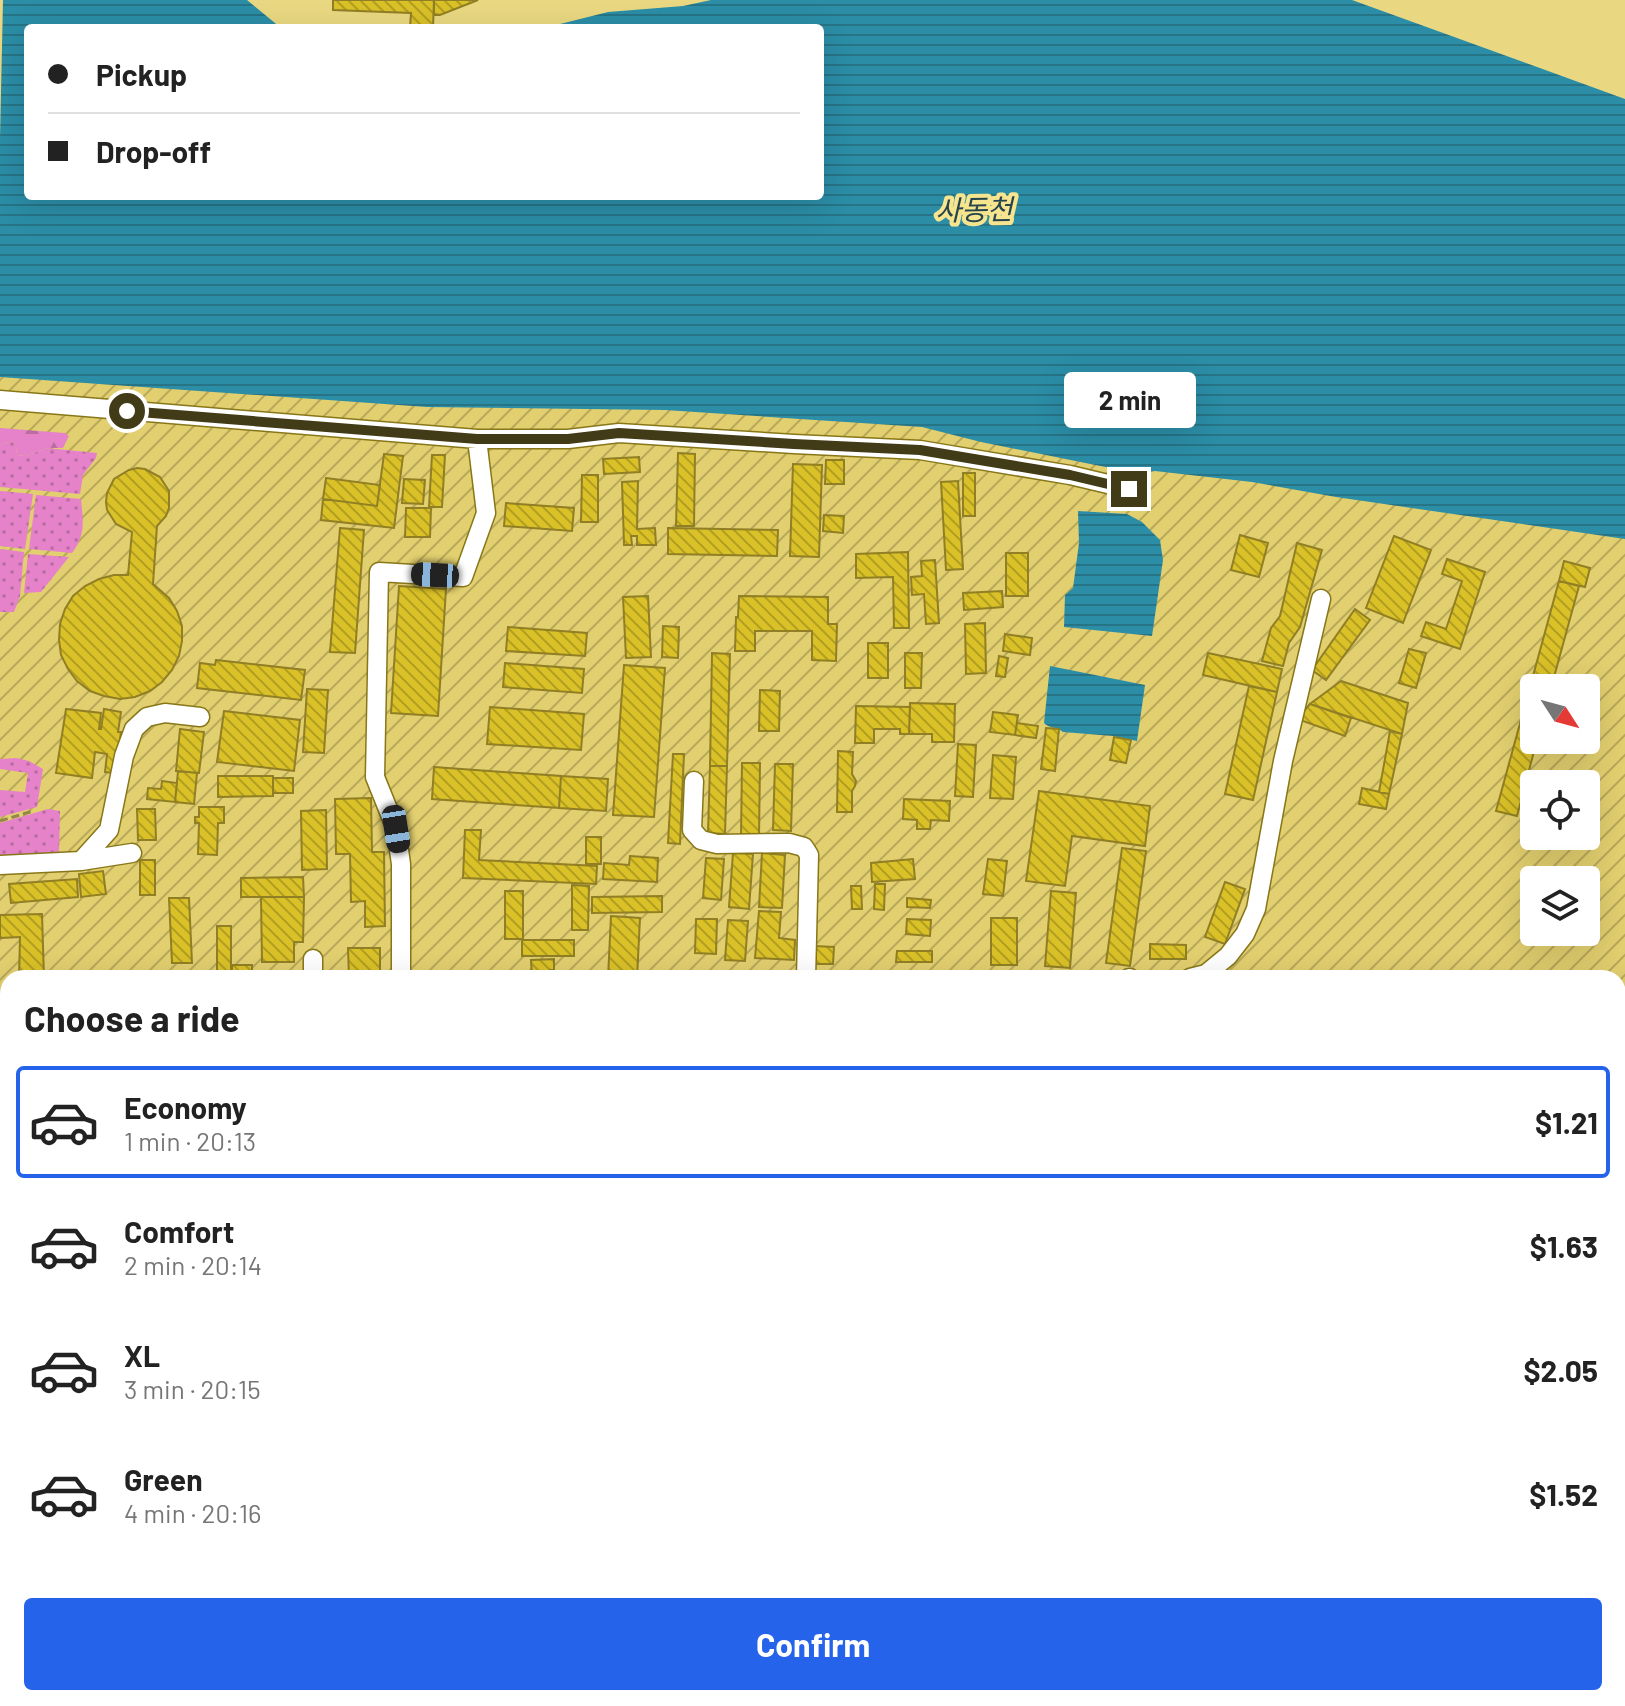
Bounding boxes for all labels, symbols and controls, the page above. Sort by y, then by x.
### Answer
text: Pickup [96,56,187,92]
text: Drop-off [96,133,211,169]
water label: 사동천 [935,191,1016,227]
callout: 2 min [1063,373,1195,429]
text: 2 min [1099,384,1161,415]
route start [109,393,145,429]
route end [1111,471,1147,507]
car [410,562,460,588]
north arrow [1520,674,1600,754]
map controls [1520,674,1600,946]
button: locate [1520,770,1600,850]
car [380,803,412,855]
button: layers [1520,866,1600,946]
text: Choose a ride [24,996,240,1039]
icon: car [28,1086,100,1158]
text: Economy [124,1089,247,1125]
text: $1.21 [1535,1104,1598,1140]
text: 1 min · 20:13 [124,1125,256,1156]
icon: car [28,1210,100,1282]
text: Comfort [124,1213,234,1249]
text: $1.63 [1530,1228,1598,1264]
text: 2 min · 20:14 [124,1249,262,1280]
icon: car [28,1334,100,1406]
text: XL [124,1337,160,1373]
text: $2.05 [1523,1352,1598,1388]
text: 3 min · 20:15 [124,1373,261,1404]
icon: car [28,1458,100,1530]
text: Green [124,1461,203,1497]
text: $1.52 [1529,1476,1598,1512]
text: 4 min · 20:16 [124,1497,261,1528]
button: Confirm [24,1598,1602,1690]

